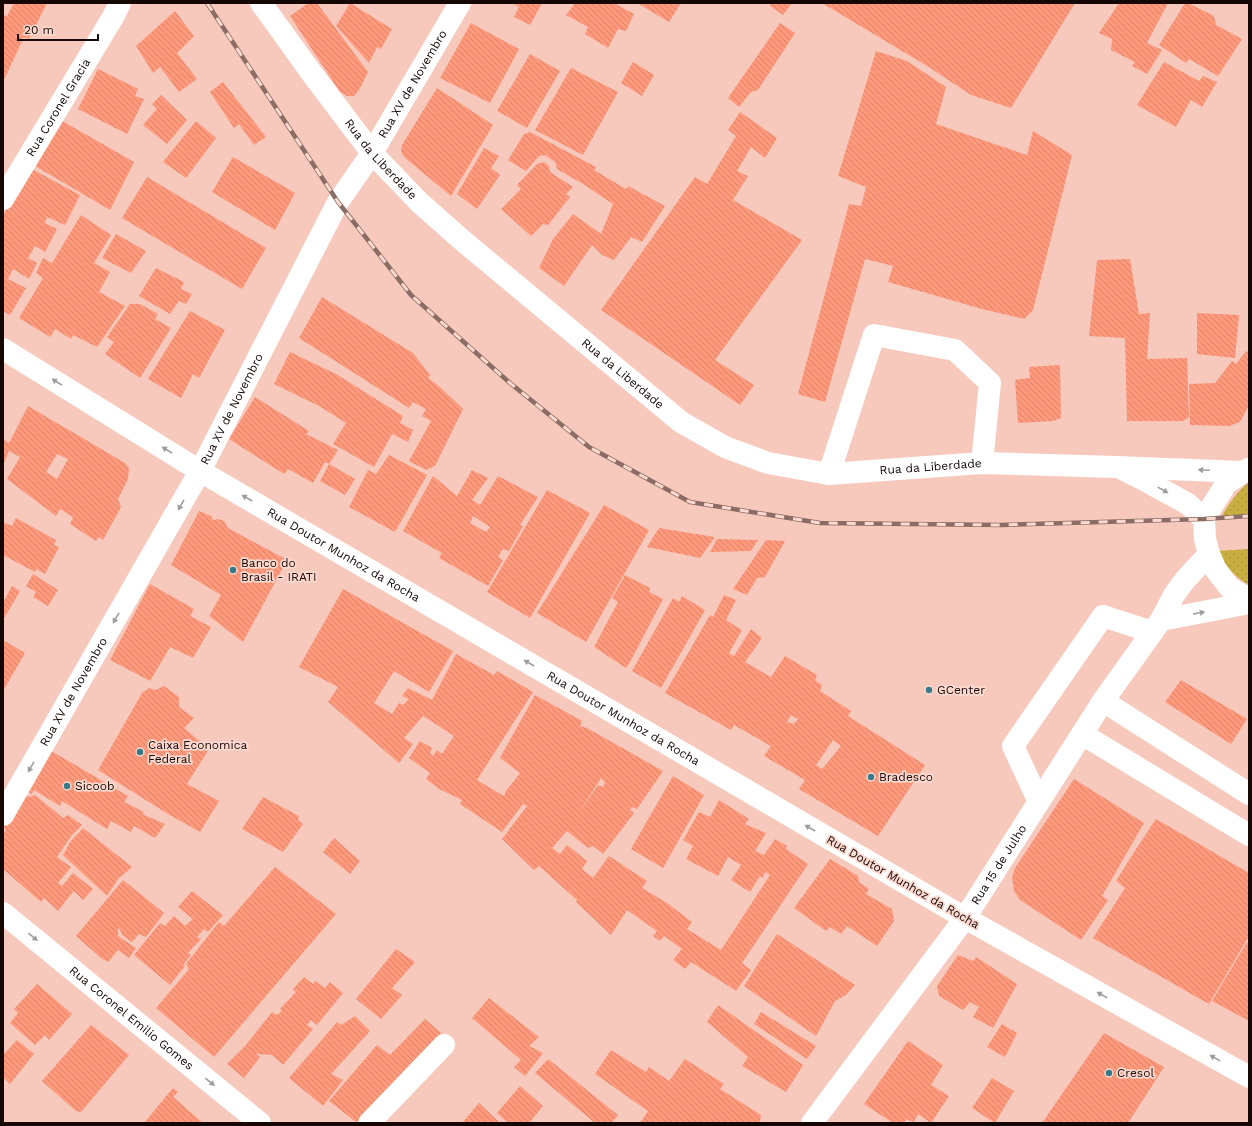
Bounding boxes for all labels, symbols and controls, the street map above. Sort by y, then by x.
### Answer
scale bar [18,16,98,42]
text: 20 m [24,23,54,37]
street label: Rua XV de Novembro [375,27,450,141]
street label: Rua Coronel Gracia [23,56,93,159]
street label: Rua da Liberdade [342,116,420,202]
street label: Rua da Liberdade [579,336,667,412]
street label: Rua XV de Novembro [197,351,266,467]
one-way arrow [52,378,62,386]
one-way arrow [161,447,173,454]
street label: Rua da Liberdade [879,456,982,477]
one-way arrow [1198,467,1210,474]
one-way arrow [1157,487,1169,493]
one-way arrow [241,495,253,502]
one-way arrow [178,499,185,511]
street label: Rua Doutor Munhoz da Rocha [265,505,423,605]
place label: Banco do Brasil - IRATI [241,556,317,584]
marker: Banco do Brasil - IRATI [228,565,238,575]
one-way arrow [1193,610,1206,616]
one-way arrow [113,612,120,623]
street label: Rua XV de Novembro [37,635,110,749]
one-way arrow [523,660,535,667]
street label: Rua Doutor Munhoz da Rocha [545,668,702,768]
place label: GCenter [937,683,985,697]
marker: GCenter [924,685,934,695]
place label: Caixa Economica Federal [148,738,247,766]
marker: Caixa Economica Federal [135,747,145,757]
one-way arrow [27,761,34,773]
place label: Bradesco [879,770,933,784]
marker: Bradesco [866,772,876,782]
place label: Sicoob [75,779,114,793]
marker: Sicoob [62,781,72,791]
street label: Rua 15 de Julho [968,822,1030,907]
one-way arrow [804,824,816,831]
street label: Rua Doutor Munhoz da Rocha [824,832,982,932]
one-way arrow [28,933,39,942]
street label: Rua Coronel Emilio Gomes [67,963,196,1073]
one-way arrow [1096,991,1107,998]
one-way arrow [1209,1055,1221,1062]
place label: Cresol [1117,1066,1154,1080]
marker: Cresol [1104,1068,1114,1078]
one-way arrow [204,1077,215,1086]

